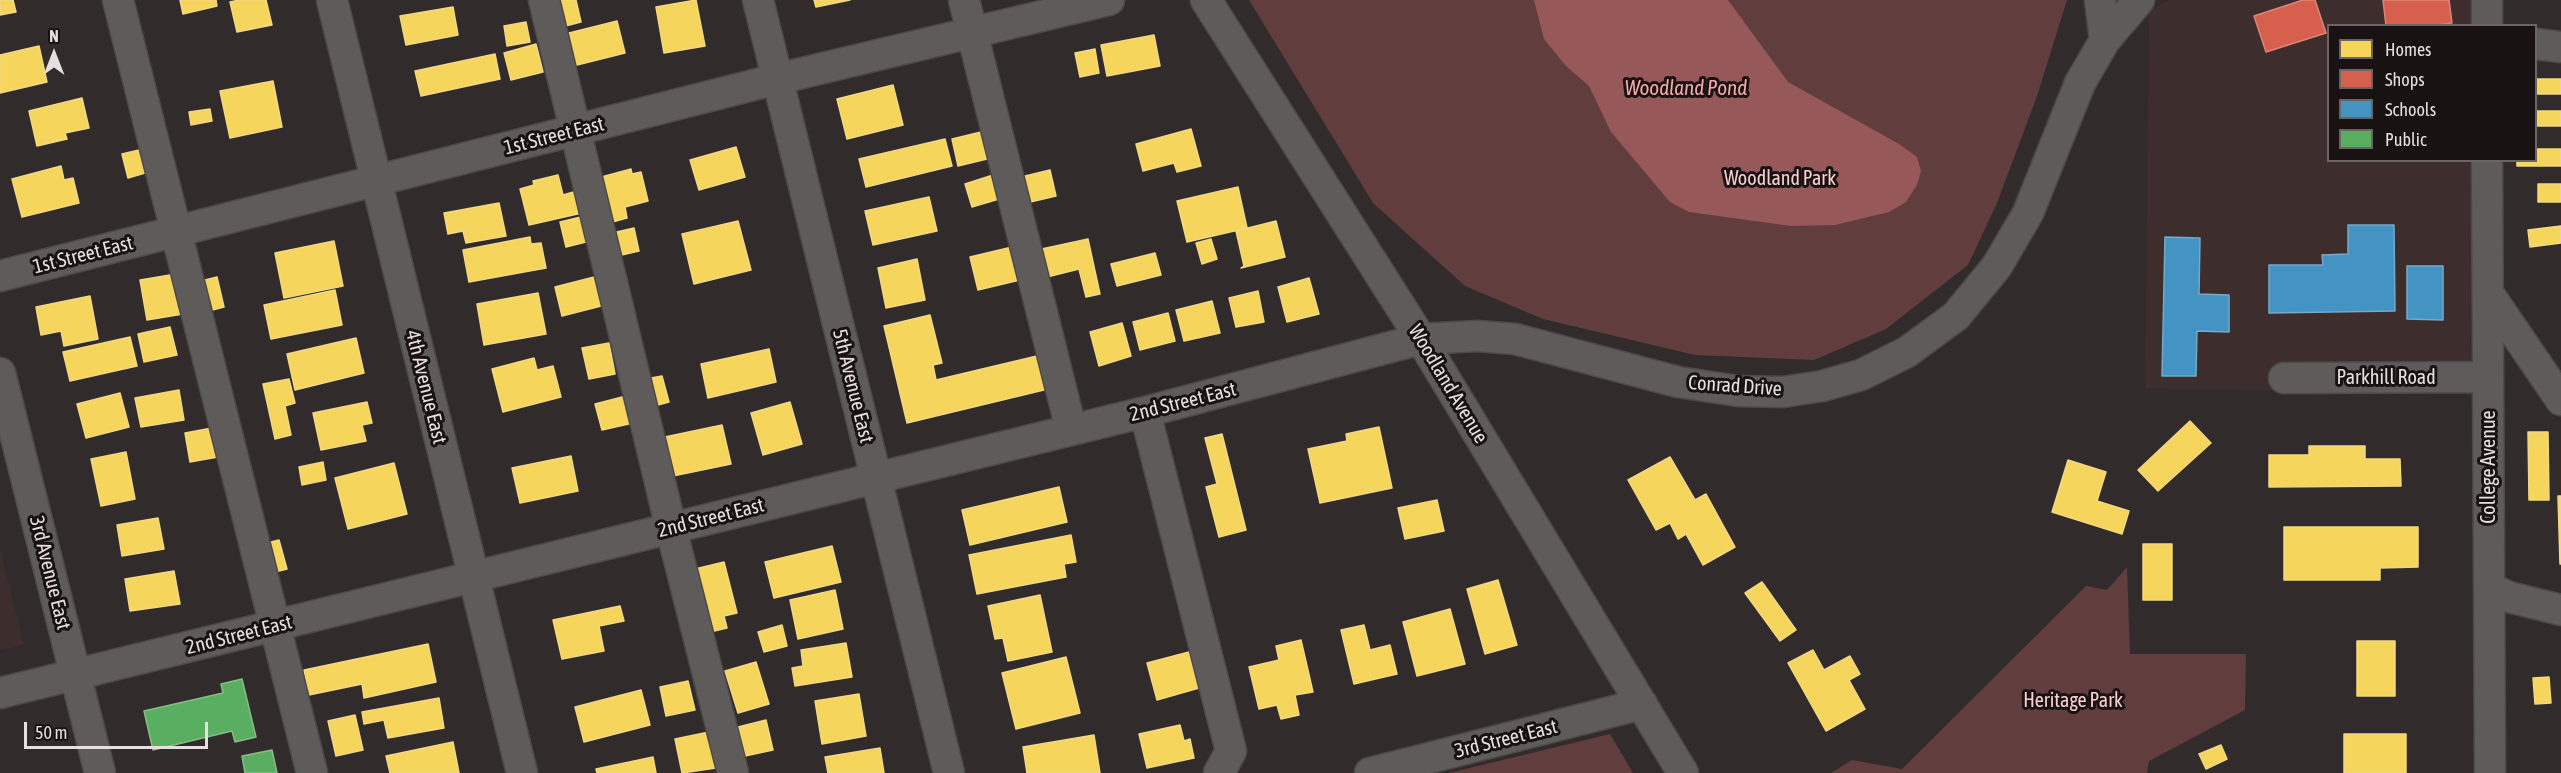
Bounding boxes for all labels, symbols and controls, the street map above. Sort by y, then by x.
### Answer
north arrow [24,24,84,84]
legend [2327,24,2537,162]
text: N [49,27,59,45]
text: Homes [2385,39,2431,60]
text: Shops [2385,69,2425,90]
water label: Woodland Pond [1625,75,1747,101]
text: Schools [2385,99,2436,120]
street label: 1st Street East [502,112,606,160]
text: Public [2385,129,2427,150]
park label: Woodland Park [1724,167,1836,191]
street label: 1st Street East [31,231,135,279]
street label: Woodland Avenue [1403,320,1493,448]
street label: 5th Avenue East [827,327,879,445]
street label: 4th Avenue East [400,328,452,446]
street label: Parkhill Road [2336,366,2436,390]
street label: Conrad Drive [1687,371,1783,401]
street label: 2nd Street East [1127,377,1239,427]
street label: College Avenue [2477,410,2501,524]
street label: 2nd Street East [655,493,767,543]
street label: 3rd Avenue East [24,514,76,632]
street label: 2nd Street East [183,610,295,660]
park label: Heritage Park [2023,689,2123,713]
scale bar [27,710,212,748]
street label: 3rd Street East [1452,715,1560,763]
text: 50 m [35,722,67,743]

